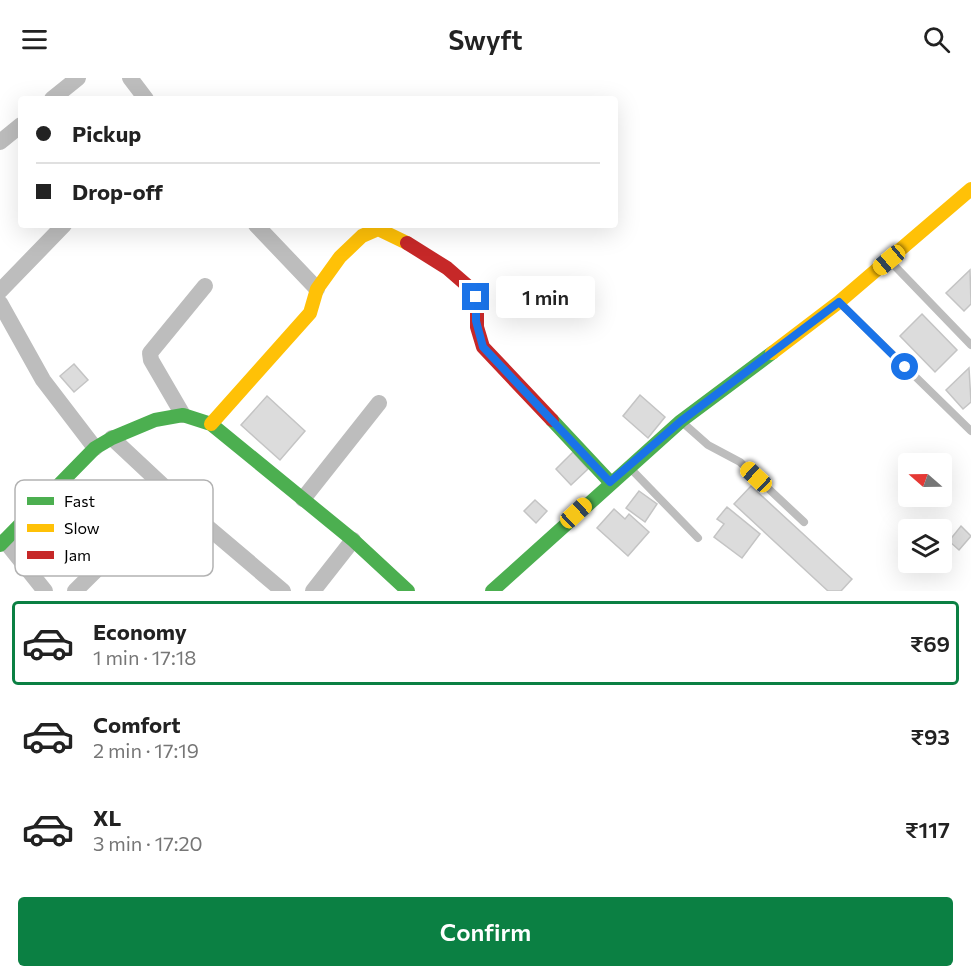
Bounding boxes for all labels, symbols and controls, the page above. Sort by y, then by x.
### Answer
icon: menu [18,23,51,56]
text: Swyft [448,23,523,56]
icon: search [920,23,953,56]
text: Pickup [72,120,141,147]
text: Drop-off [72,178,163,205]
car [869,242,909,278]
callout: 1 min [497,276,596,318]
route end [462,283,489,310]
text: 1 min [522,285,569,309]
route start [891,353,918,380]
north arrow [898,453,952,507]
map controls [898,453,952,573]
car [737,458,775,496]
legend [15,480,213,576]
text: Fast [64,491,95,510]
car [557,494,595,532]
text: Slow [64,518,100,537]
button: layers [898,519,952,573]
text: Jam [64,545,91,564]
icon: car [21,616,75,670]
text: Economy [93,618,187,645]
text: ₹69 [910,630,950,657]
text: 1 min · 17:18 [93,645,196,669]
icon: car [21,709,75,763]
text: Comfort [93,711,181,738]
text: ₹93 [910,723,950,750]
text: 2 min · 17:19 [93,738,199,762]
icon: car [21,802,75,856]
text: XL [93,804,121,831]
text: ₹117 [905,816,950,843]
text: 3 min · 17:20 [93,831,203,855]
button: Confirm [18,897,953,966]

